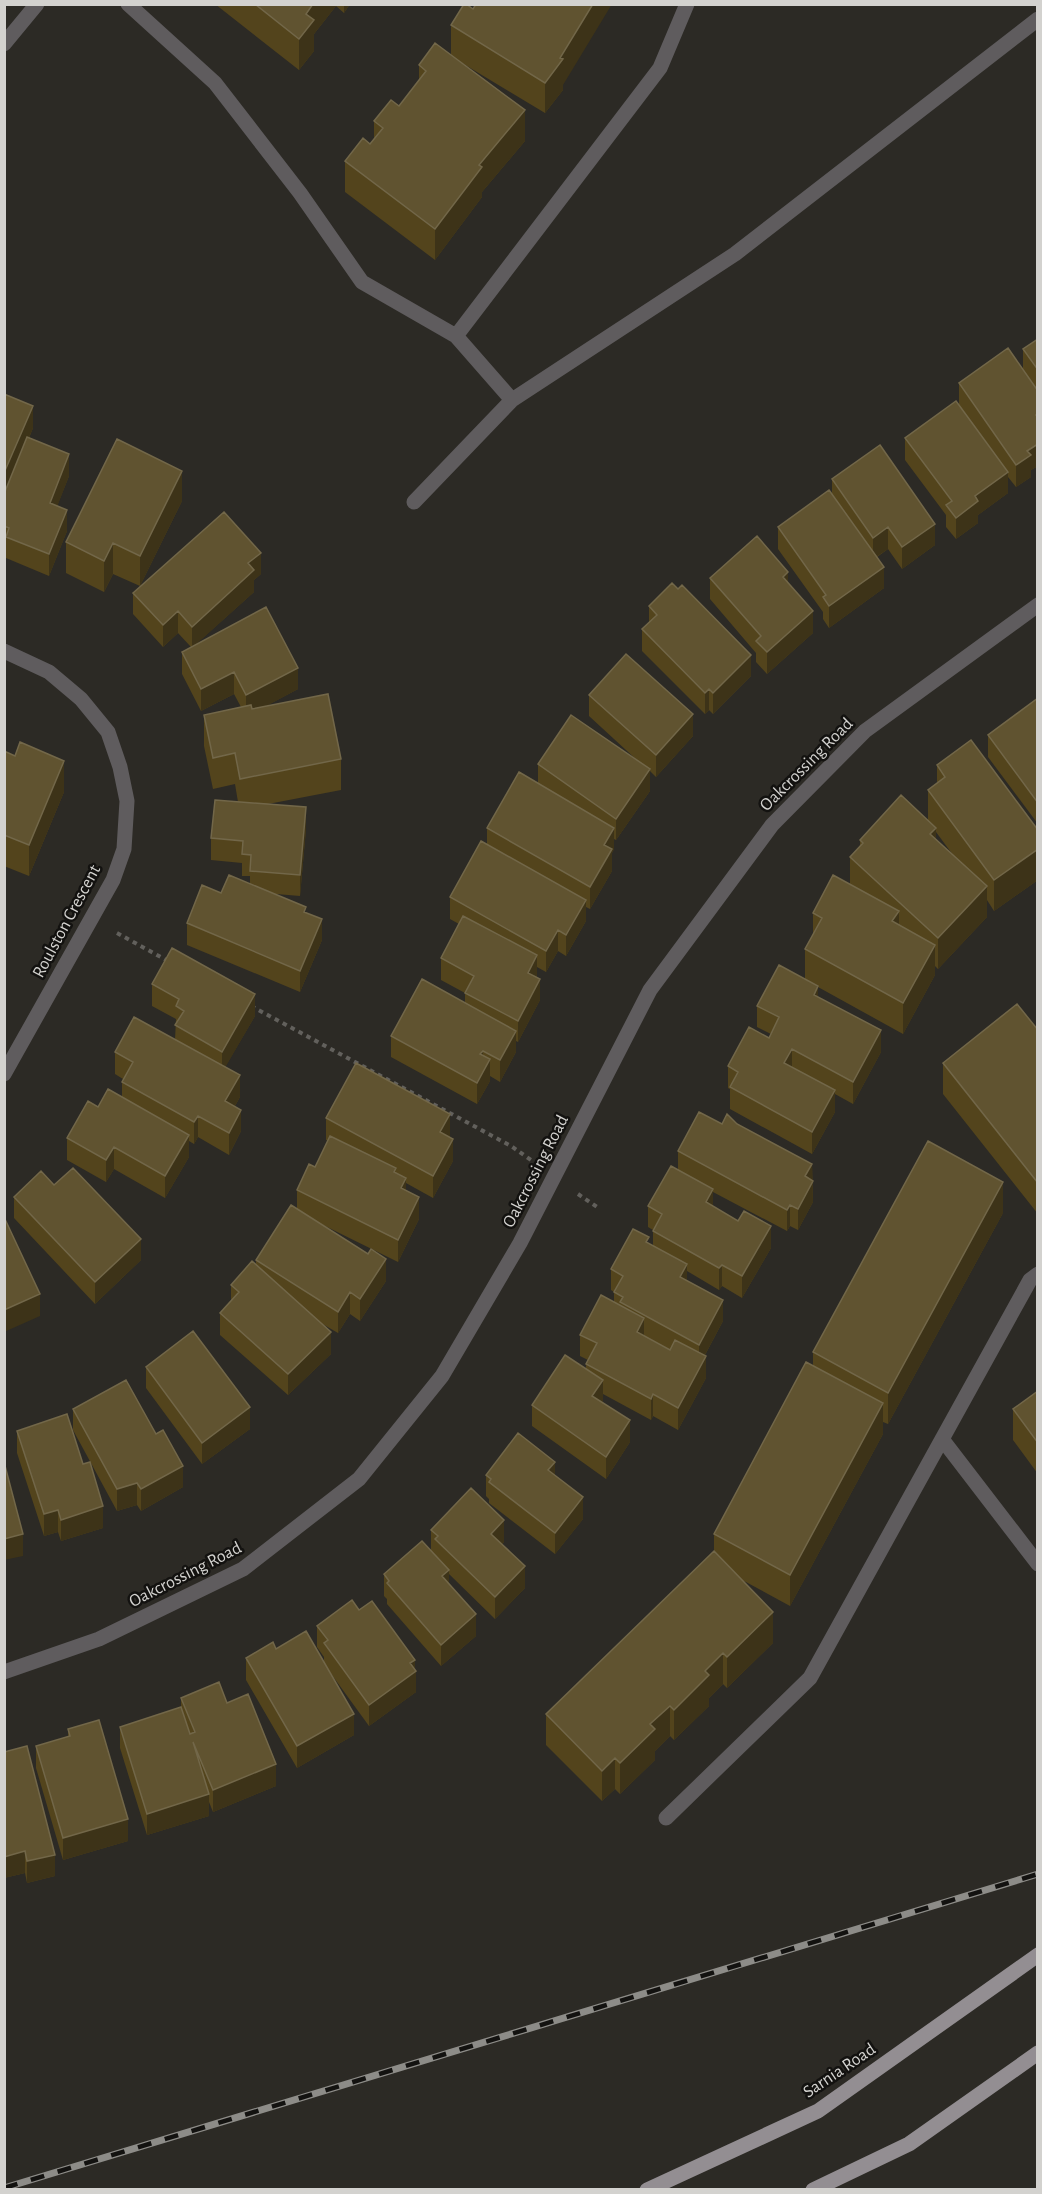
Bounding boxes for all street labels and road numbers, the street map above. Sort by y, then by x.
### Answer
street label: Oakcrossing Road [757,715,857,815]
street label: Roulston Crescent [30,862,104,981]
street label: Oakcrossing Road [500,1112,572,1231]
street label: Oakcrossing Road [126,1539,245,1611]
street label: Sarnia Road [800,2040,879,2101]

